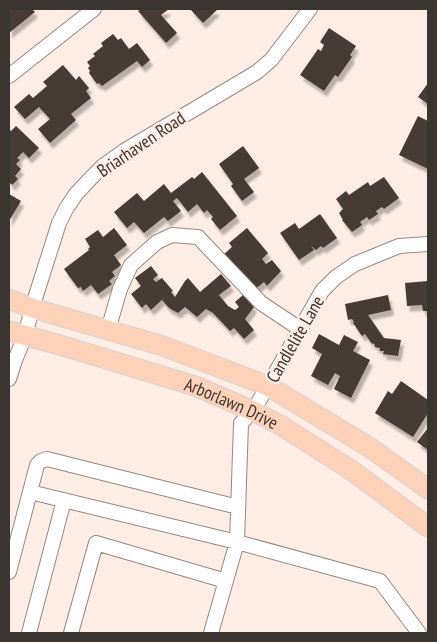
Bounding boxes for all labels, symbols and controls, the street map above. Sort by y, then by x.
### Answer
street label: Briarhaven Road [93,106,189,182]
street label: Candlelite Lane [261,291,329,387]
street label: Arborlawn Drive [182,372,282,434]

